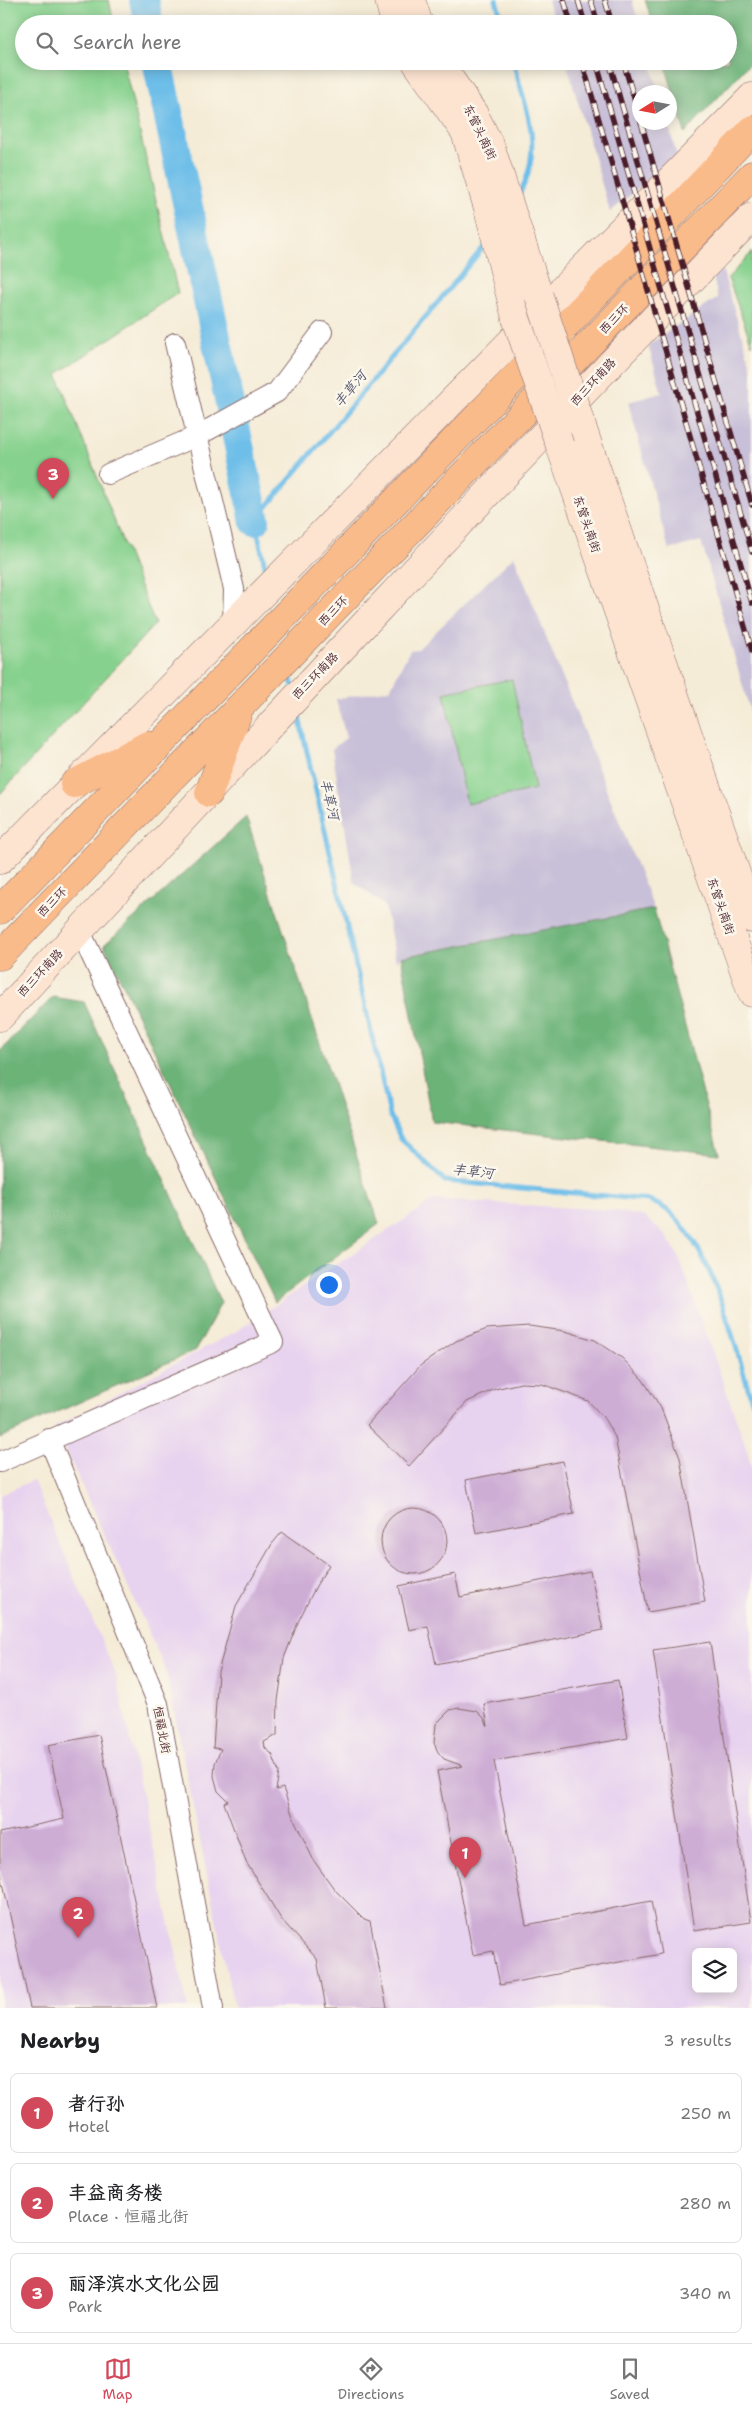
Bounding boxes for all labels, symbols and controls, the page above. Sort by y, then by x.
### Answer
search box [15,15,737,70]
icon: search [33,29,61,57]
text: Search here [73,30,182,55]
north arrow [632,85,677,130]
street label: 东管头南街 [460,102,500,162]
street label: 西三环 [596,300,632,338]
street label: 西三环南路 [567,355,619,409]
water label: 丰草河 [330,366,372,411]
pin: 3 [37,458,69,499]
street label: 东管头南街 [570,493,604,555]
street label: 西三环 [315,592,351,630]
street label: 西三环南路 [288,649,342,703]
water label: 丰草河 [317,777,344,823]
street label: 东管头南街 [704,875,738,937]
street label: 西三环 [34,883,70,921]
street label: 西三环南路 [14,946,66,1000]
water label: 丰草河 [451,1160,497,1183]
your location [316,1272,342,1298]
street label: 恒福北街 [150,1705,174,1755]
pin: 1 [449,1837,481,1878]
pin: 2 [62,1897,94,1938]
map controls [692,1948,737,1993]
button: layers [692,1948,737,1993]
text: Nearby [20,2027,100,2055]
text: 3 results [663,2030,732,2051]
text: 者行孙 [68,2091,125,2116]
text: 1 [33,2103,41,2124]
text: 250 m [680,2103,731,2124]
text: Hotel [68,2116,109,2137]
text: 丰益商务楼 [68,2180,163,2205]
text: 2 [31,2193,43,2214]
text: 280 m [679,2193,731,2214]
text: Place · 恒福北街 [68,2206,188,2227]
text: 丽泽滨水文化公园 [68,2271,220,2296]
text: 3 [31,2283,43,2304]
text: 340 m [679,2283,731,2304]
text: Park [68,2296,102,2317]
tab: Map [103,2355,133,2403]
tab: Directions [338,2355,404,2403]
tab: Saved [610,2355,649,2403]

